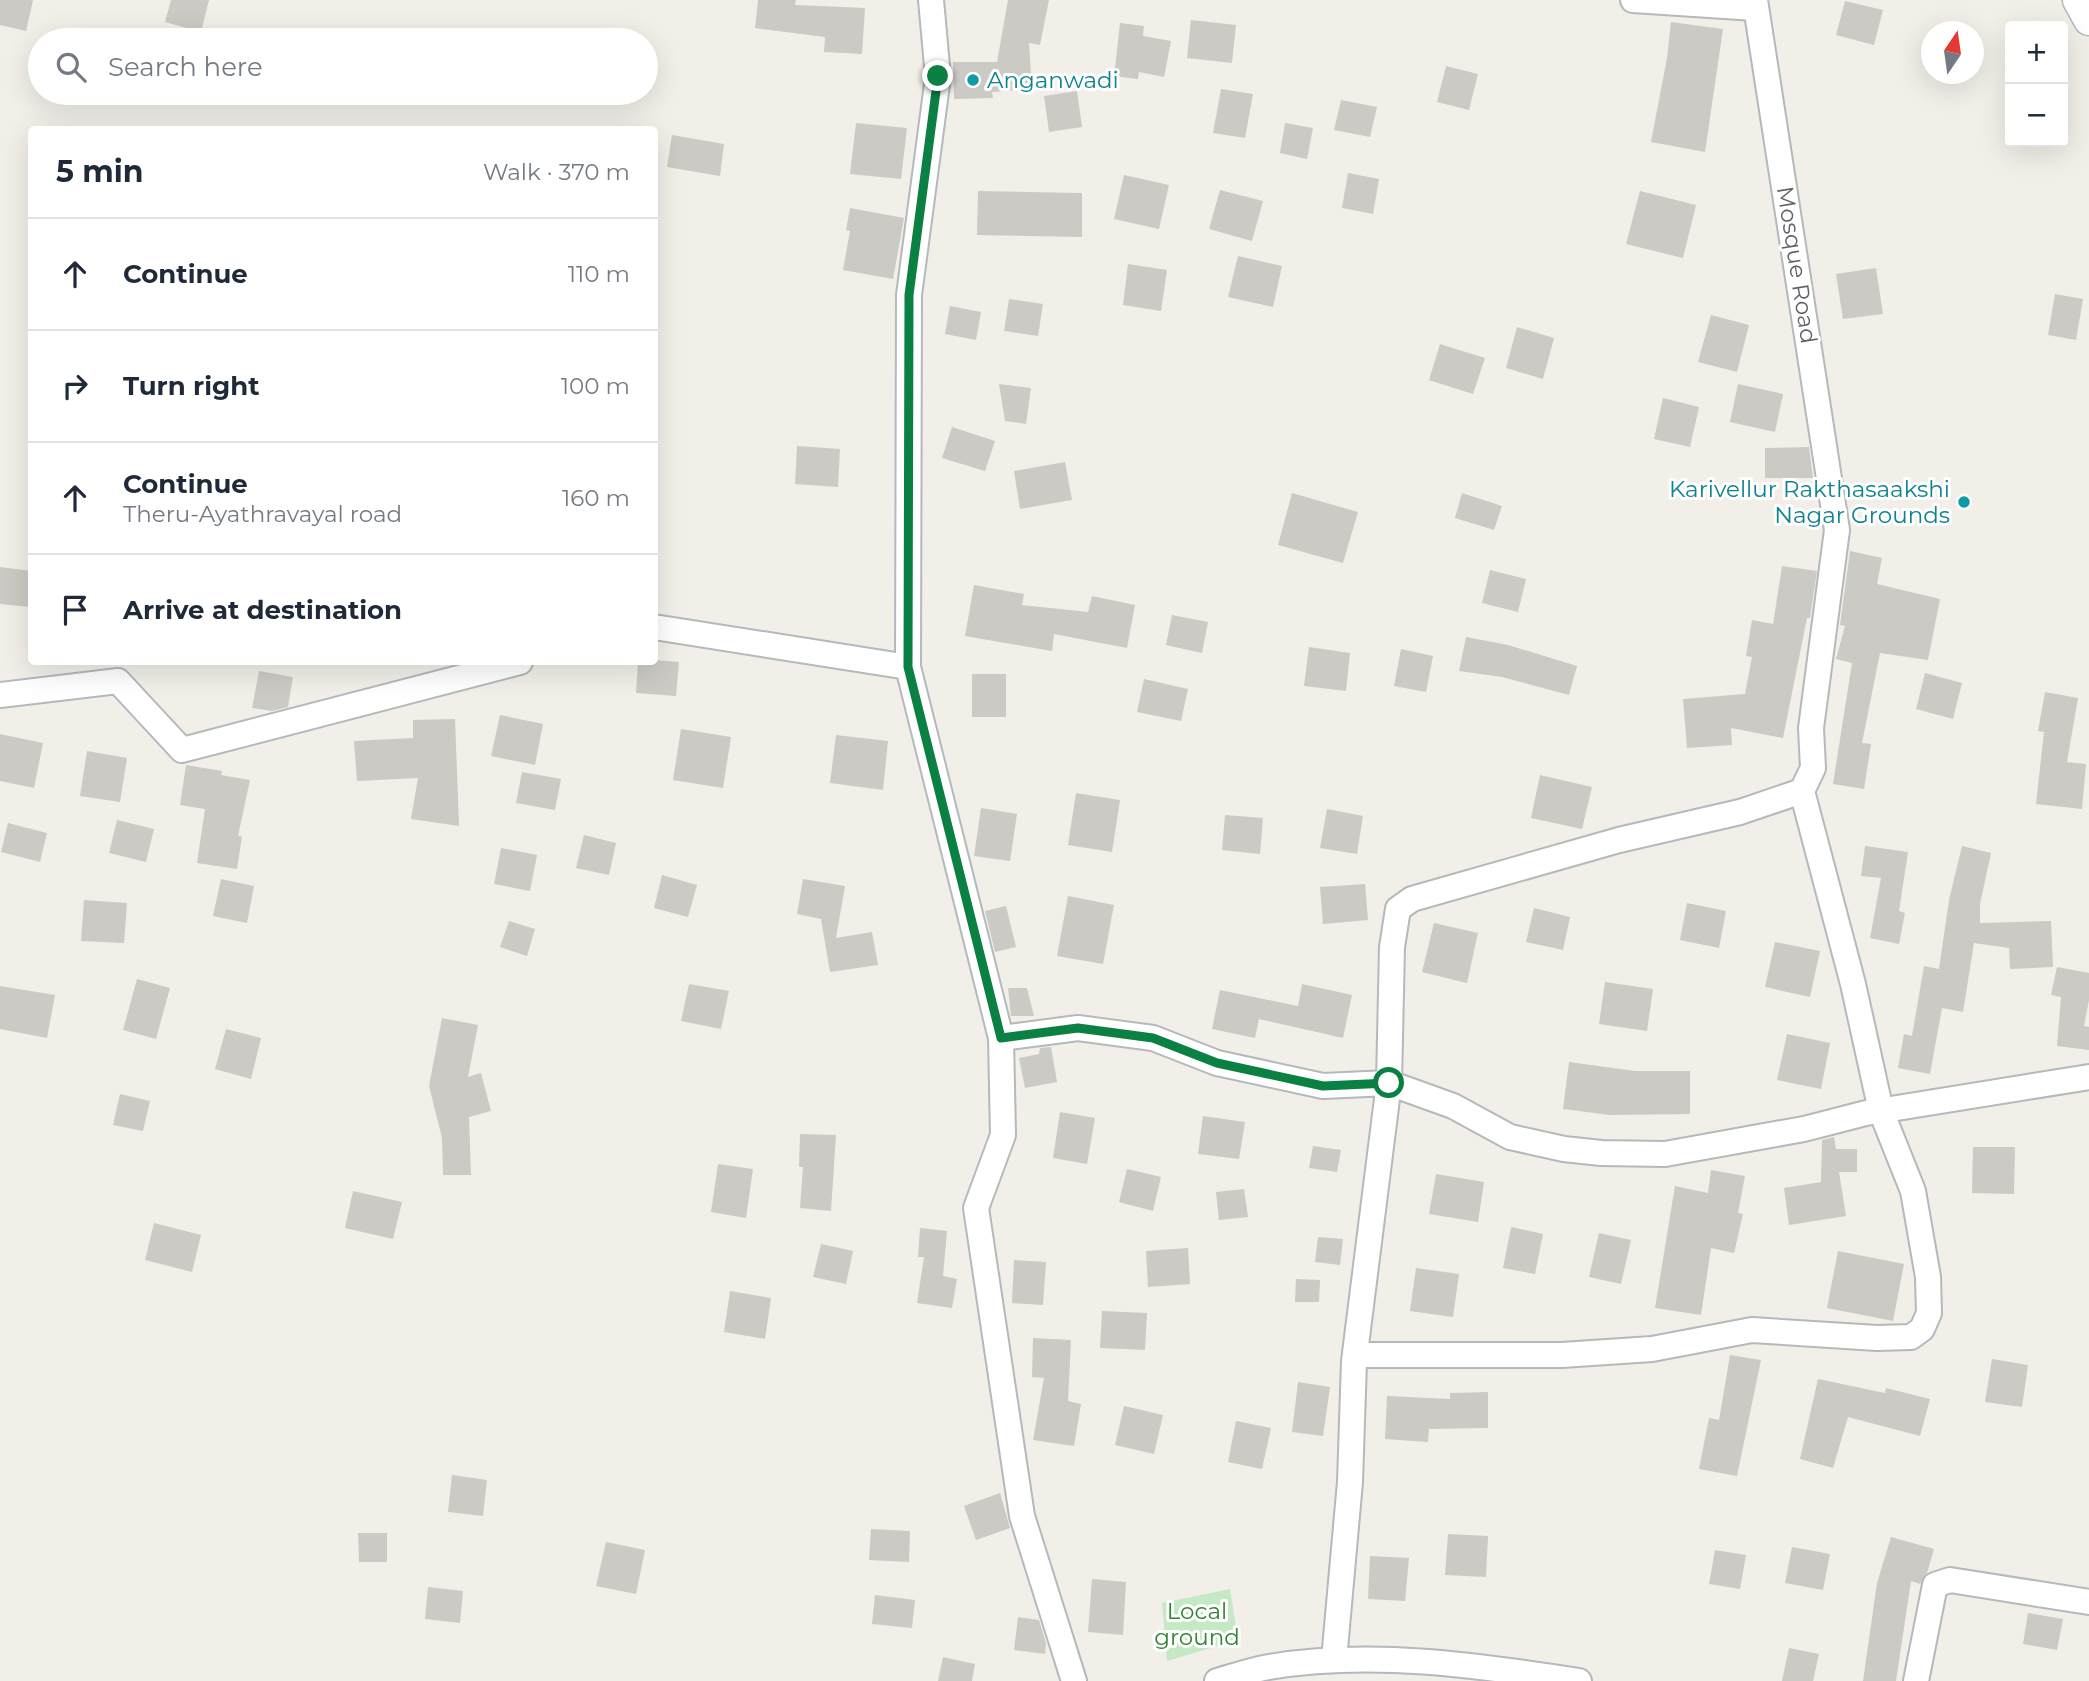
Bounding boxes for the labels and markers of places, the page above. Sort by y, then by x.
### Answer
place label: Anganwadi [987,66,1119,94]
marker: Anganwadi [965,72,981,88]
place label: Karivellur Rakthasaakshi Nagar Grounds [1669,475,1950,529]
marker: Karivellur Rakthasaakshi Nagar Grounds [1956,494,1972,510]

